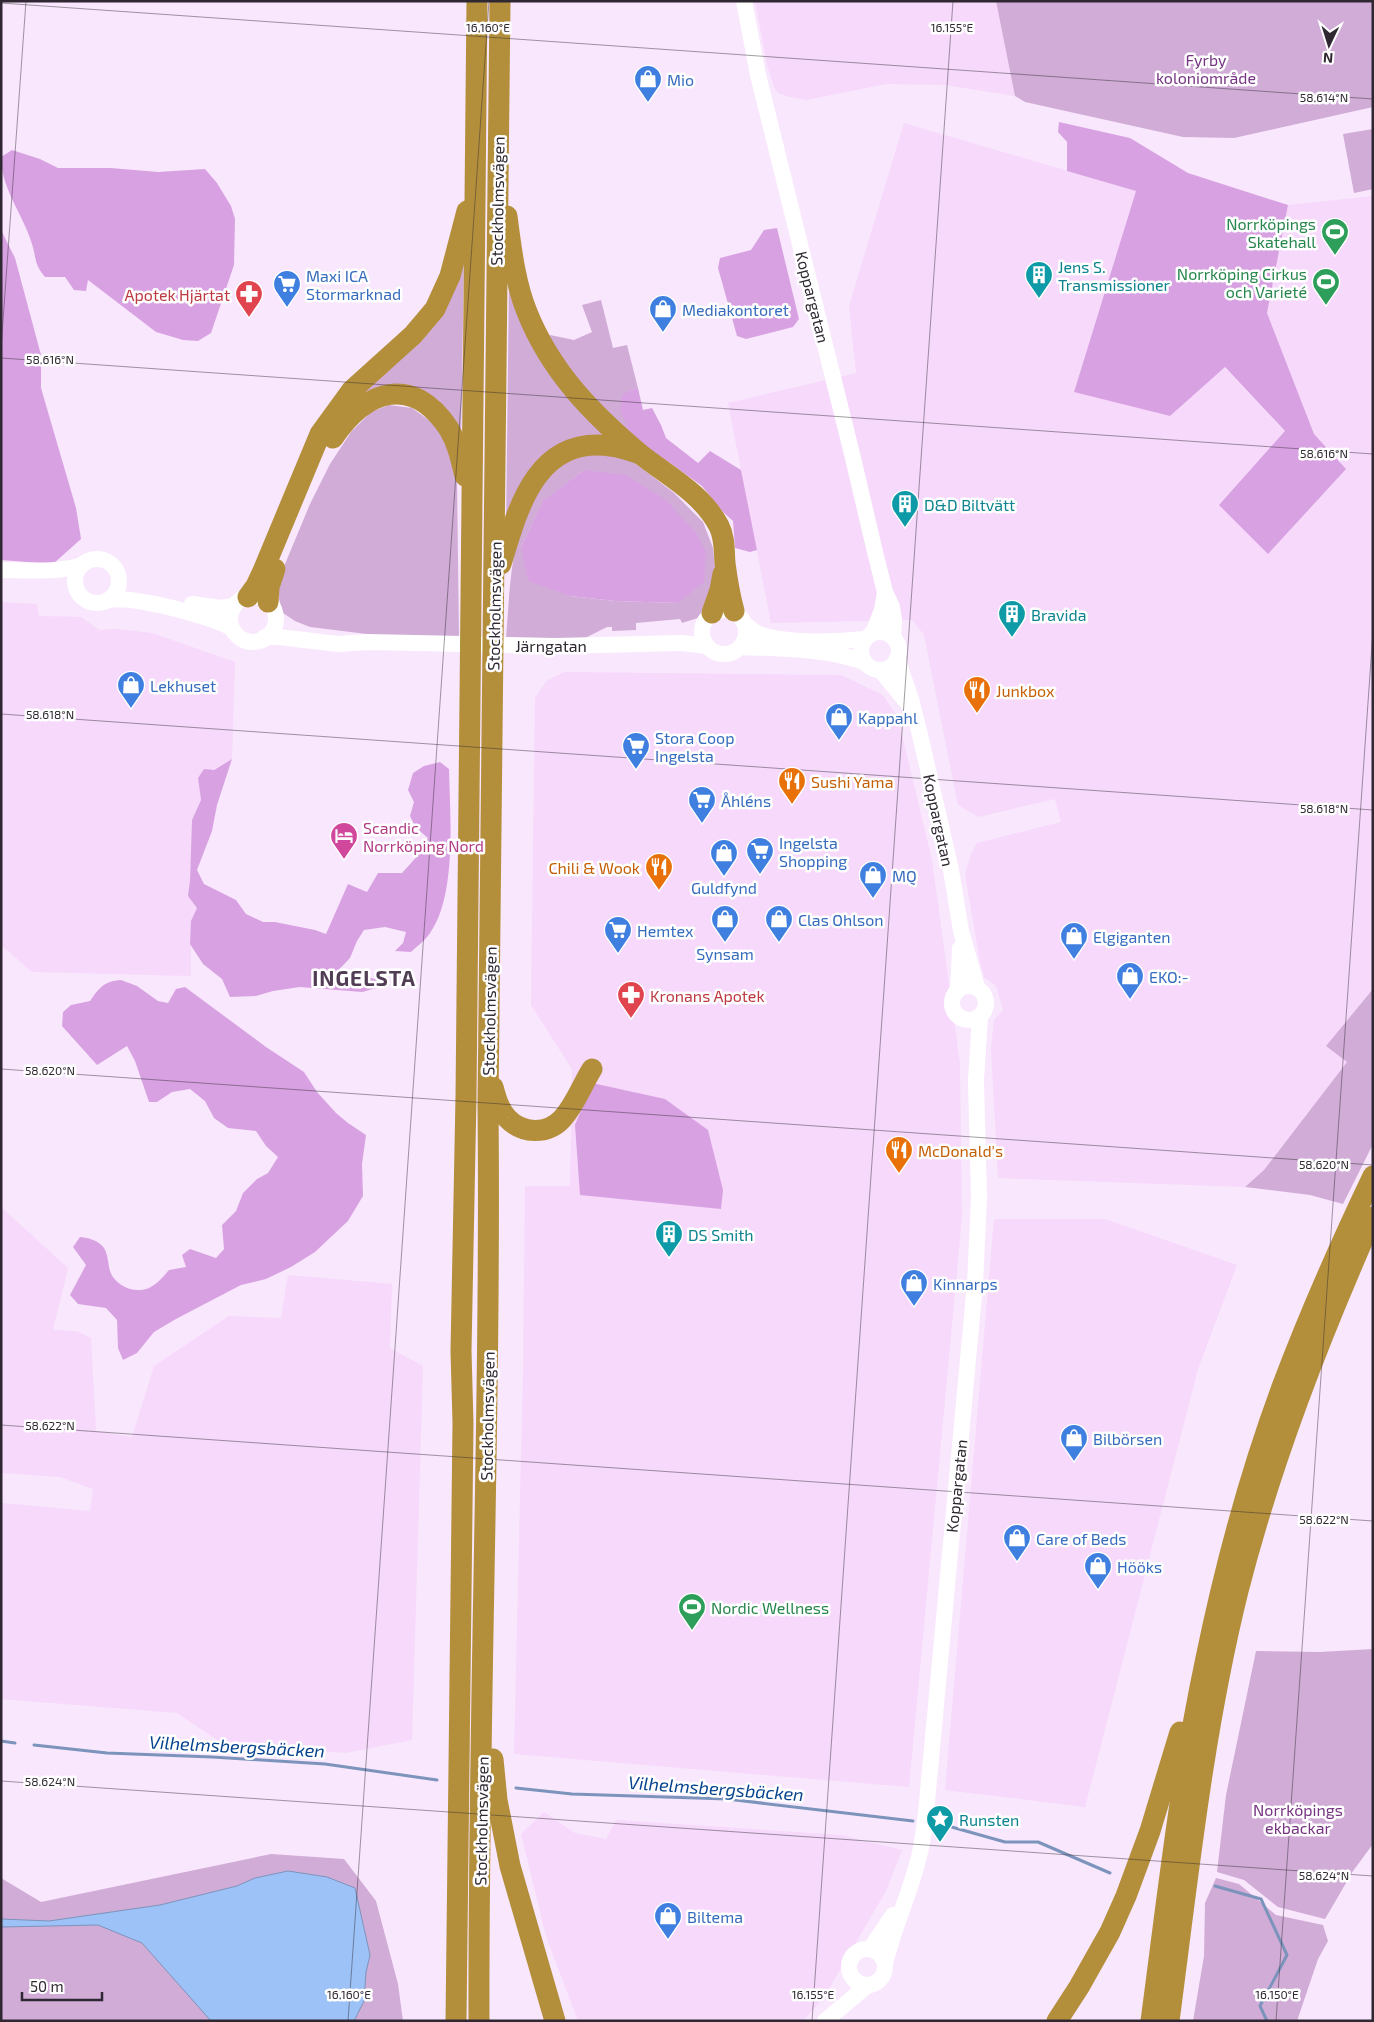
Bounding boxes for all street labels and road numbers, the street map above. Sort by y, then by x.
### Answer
street label: Stockholmsvägen [486,136,508,266]
street label: Koppargatan [792,249,834,345]
street label: Stockholmsvägen [483,541,505,671]
street label: Järngatan [515,636,587,655]
street label: Koppargatan [920,772,958,868]
street label: Stockholmsvägen [478,946,500,1076]
street label: Stockholmsvägen [476,1351,498,1481]
street label: Koppargatan [942,1438,970,1534]
street label: Stockholmsvägen [470,1756,492,1886]

